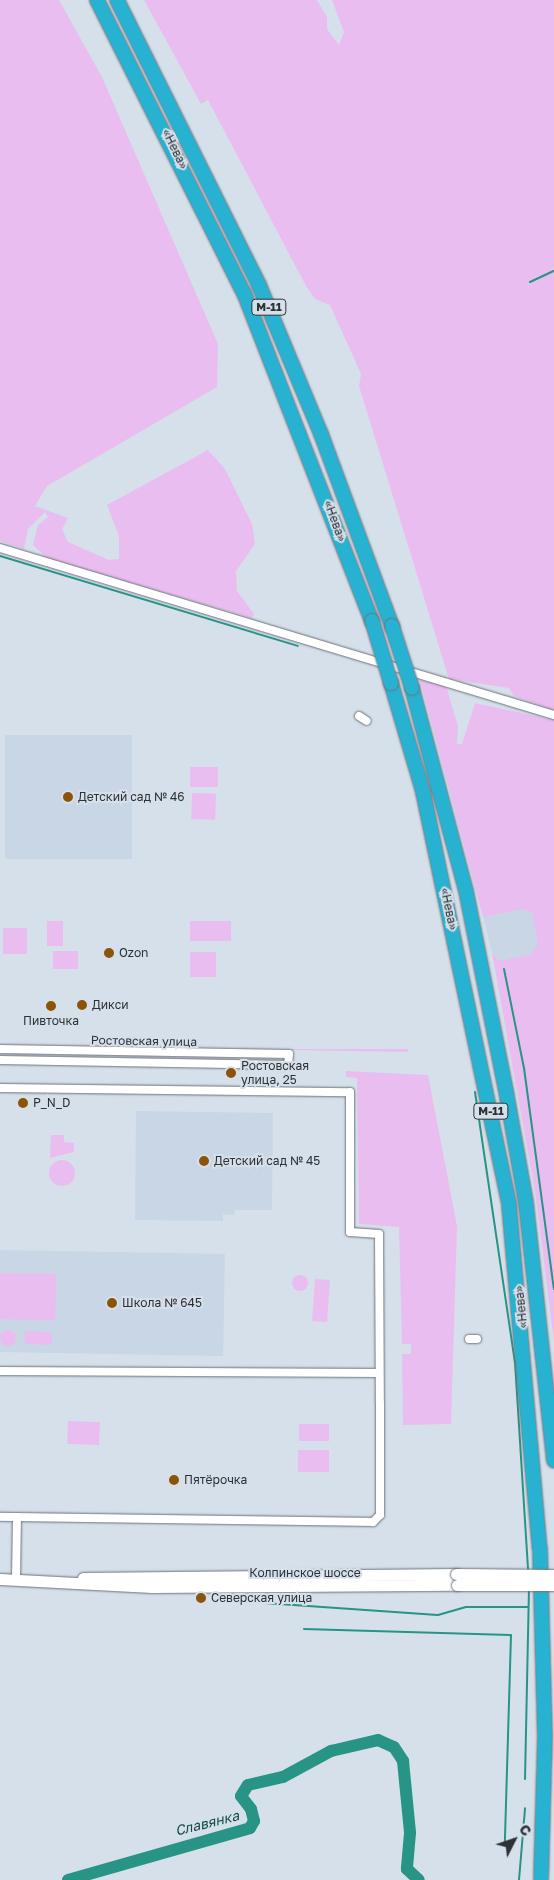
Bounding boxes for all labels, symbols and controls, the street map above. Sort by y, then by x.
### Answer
street label: «Нева» [159,127,191,171]
road number: М-11 [250,298,288,316]
street label: «Нева» [321,498,349,544]
place label: Детский сад № 46 [78,790,185,804]
marker: Детский сад № 46 [62,791,74,803]
street label: «Нева» [438,887,460,931]
place label: Ozon [119,946,148,960]
marker: Ozon [103,947,115,959]
place label: Дикси [92,998,129,1012]
marker: Дикси [76,999,88,1011]
marker: Пивточка [45,1000,57,1012]
place label: Пивточка [23,1014,79,1028]
street label: Ростовская улица [91,1033,197,1049]
place label: Ростовская улица, 25 [241,1059,309,1087]
marker: Ростовская улица, 25 [225,1067,237,1079]
place label: P_N_D [33,1096,70,1110]
marker: P_N_D [17,1097,29,1109]
road number: М-11 [472,1102,510,1120]
place label: Детский сад № 45 [214,1154,320,1168]
marker: Детский сад № 45 [198,1155,210,1167]
street label: «Нева» [512,1285,530,1329]
place label: Школа № 645 [122,1296,202,1310]
marker: Школа № 645 [106,1297,118,1309]
place label: Пятёрочка [184,1473,247,1487]
marker: Пятёрочка [168,1474,180,1486]
street label: Колпинское шоссе [249,1566,361,1580]
place label: Северская улица [211,1591,312,1605]
marker: Северская улица [195,1592,207,1604]
water label: Славянка [173,1807,241,1839]
north arrow [489,1815,539,1865]
text: С [516,1820,535,1839]

